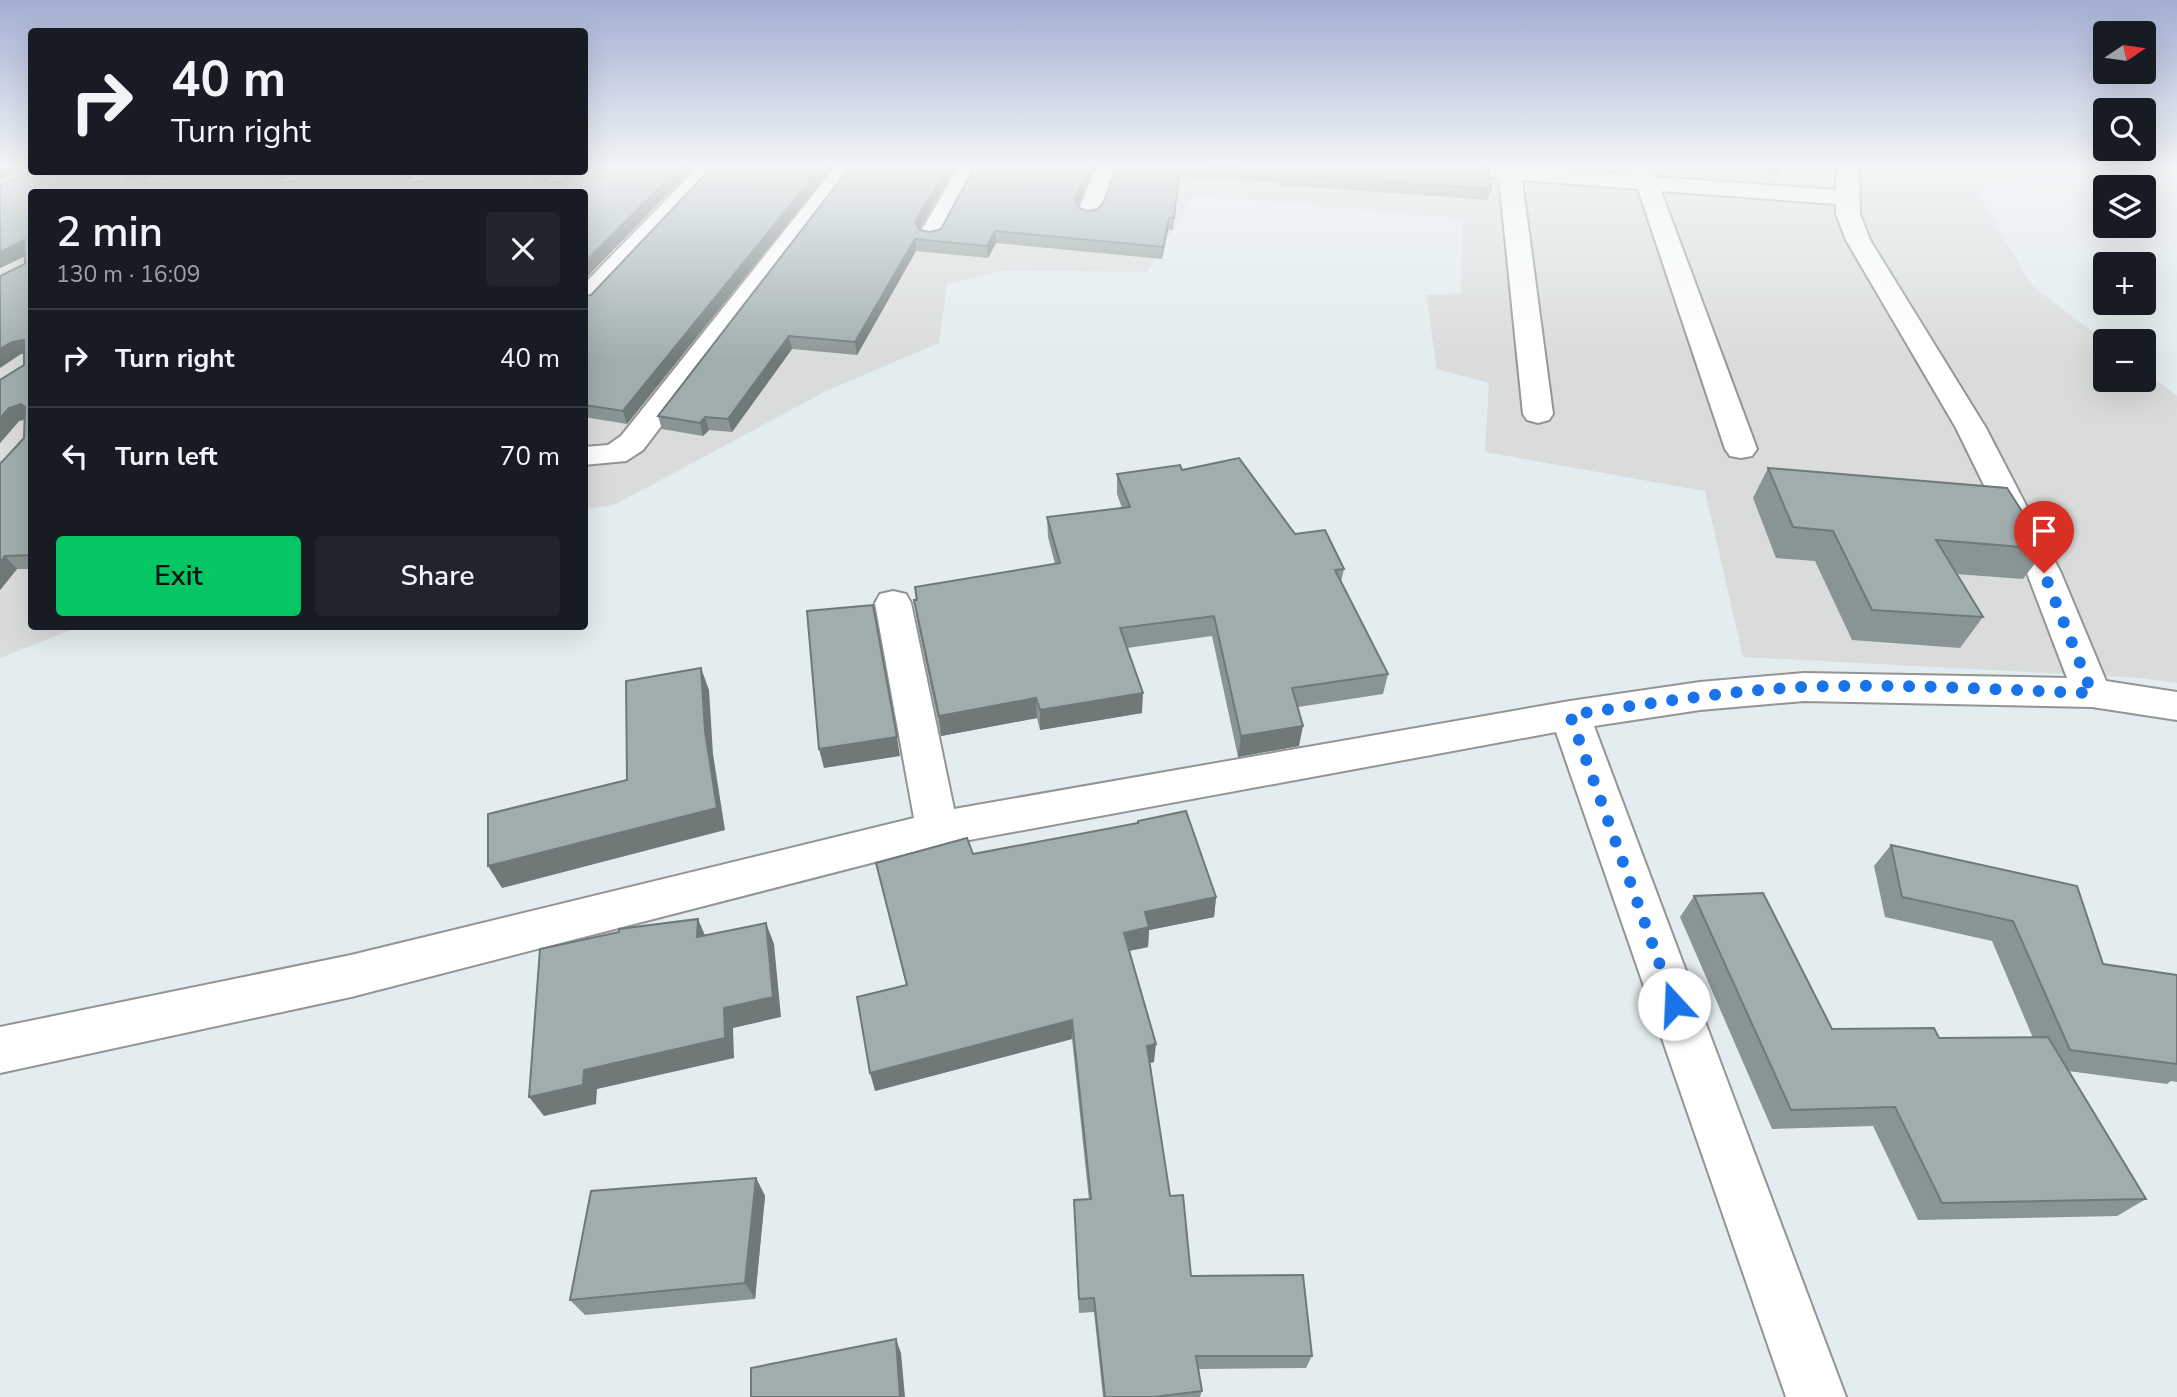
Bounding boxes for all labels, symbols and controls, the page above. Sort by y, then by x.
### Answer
north arrow [2093,21,2156,84]
map controls [2093,21,2156,392]
text: 40 m [171,46,286,113]
icon: right [56,56,147,147]
button: search [2093,98,2156,161]
text: Turn right [171,110,311,153]
button: layers [2093,175,2156,238]
text: 2 min [56,204,163,261]
button: close [486,212,560,286]
button: + [2093,252,2156,315]
text: 130 m · 16:09 [56,259,201,290]
button: − [2093,329,2156,392]
icon: right [56,339,94,377]
text: Turn right [115,341,234,376]
text: 40 m [500,341,560,376]
icon: left [56,437,94,475]
text: Turn left [115,439,218,474]
text: 70 m [500,439,560,474]
pin [2014,501,2074,573]
icon: arrive [2025,512,2063,550]
button: Exit [56,536,301,616]
button: Share [315,536,560,616]
position arrow [1637,967,1711,1041]

